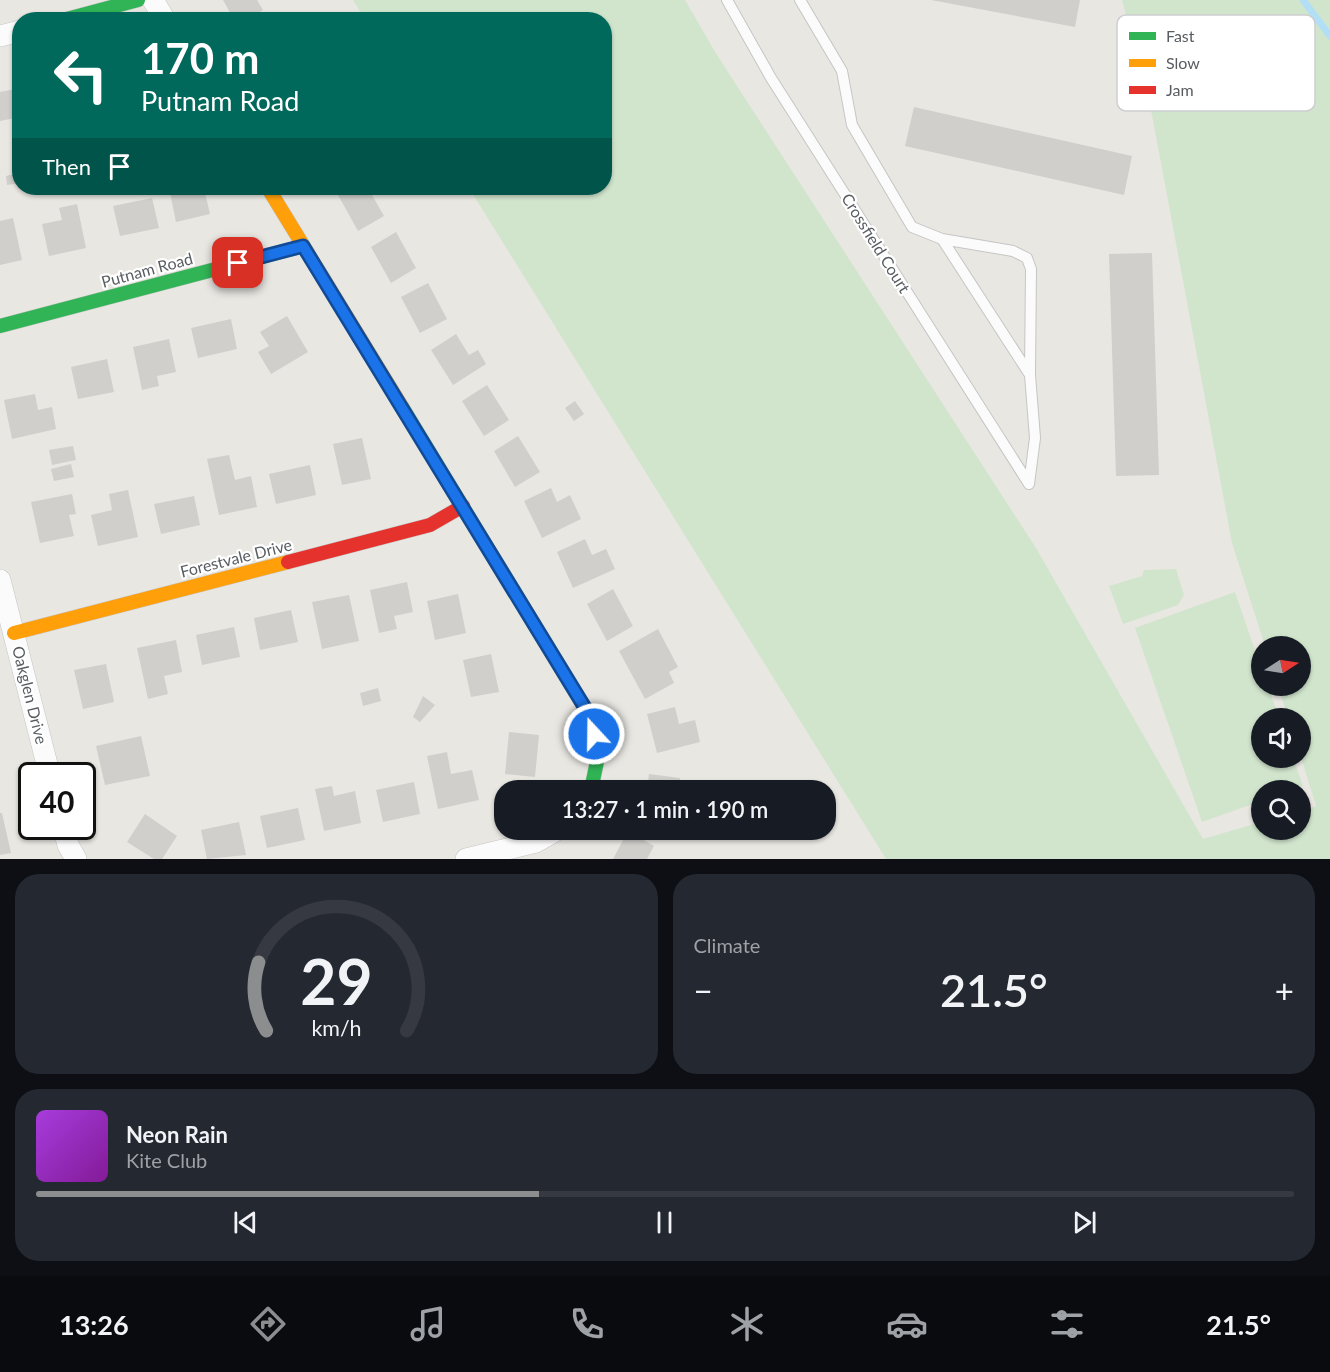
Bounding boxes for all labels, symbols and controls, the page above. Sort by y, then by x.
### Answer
legend [1117,15,1315,111]
text: Fast [1166,26,1195,45]
text: 170 m [141,33,259,83]
icon: left [42,36,120,114]
text: Slow [1166,53,1200,72]
text: Jam [1166,80,1194,99]
text: Putnam Road [141,84,299,117]
icon: arrive [103,150,136,183]
text: Then [42,153,91,180]
street label: Crossfield Court [838,190,915,296]
pin [212,237,263,288]
icon: arrive [221,246,254,279]
street label: Putnam Road [99,248,195,291]
street label: Forestvale Drive [178,534,294,581]
north arrow [1251,636,1311,696]
map controls [1251,636,1311,840]
street label: Oakglen Drive [9,644,52,746]
position arrow [562,702,626,766]
button: sound [1251,708,1311,768]
speed limit sign: 40 [18,762,96,840]
button: search [1251,780,1311,840]
text: 13:27 · 1 min · 190 m [562,796,768,823]
text: Climate [694,933,760,957]
text: 29 [300,943,372,1018]
text: 21.5° [940,963,1048,1017]
text: − [694,970,713,1010]
text: + [1275,970,1294,1010]
text: km/h [311,1015,361,1041]
text: Neon Rain [126,1121,228,1148]
text: Kite Club [126,1148,207,1172]
icon: previous [229,1206,262,1239]
icon: pause [648,1206,681,1239]
icon: next [1068,1206,1101,1239]
icon: directions [247,1303,289,1345]
icon: music [407,1303,449,1345]
icon: phone [566,1303,608,1345]
icon: climate [726,1303,768,1345]
icon: car [886,1303,928,1345]
icon: filters [1046,1303,1088,1345]
text: 13:26 [59,1308,129,1341]
text: 21.5° [1206,1308,1271,1341]

